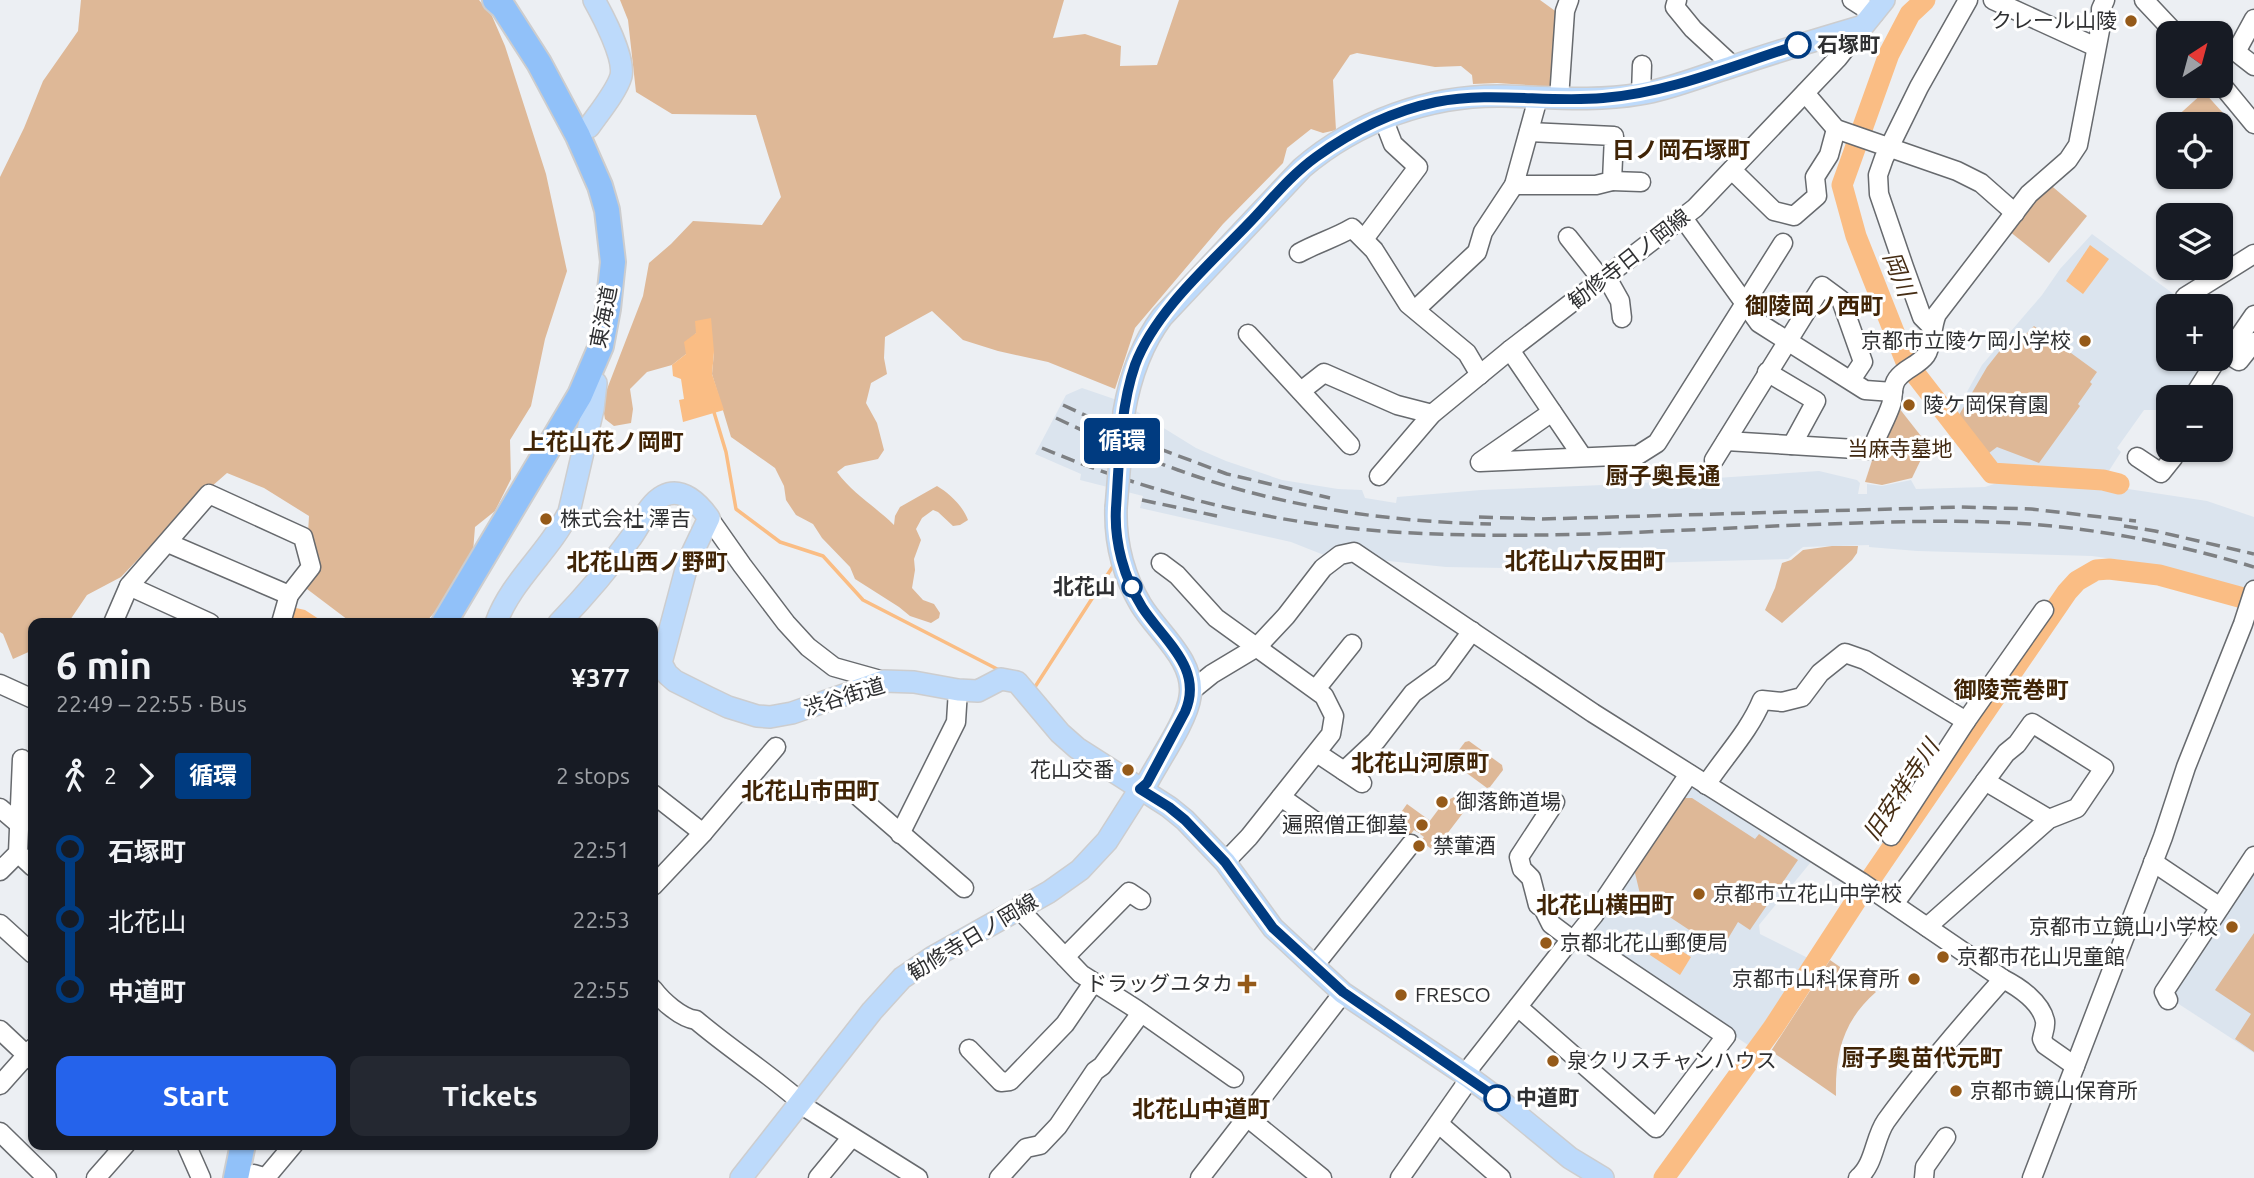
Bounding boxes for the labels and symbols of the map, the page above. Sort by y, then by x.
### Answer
place label: クレール山陵 [1991,8,2117,32]
marker: クレール山陵 [2123,13,2139,29]
north arrow [2156,21,2233,98]
marker: 石塚町 [1785,32,1811,58]
place label: 石塚町 [1817,32,1880,56]
district label: 日ノ岡石塚町 [1612,137,1750,162]
street label: 勧修寺日ノ岡線 [1563,204,1694,313]
water label: 岡川 [1879,248,1921,303]
street label: 東海道 [585,284,621,350]
district label: 御陵岡ノ西町 [1745,293,1883,318]
place label: 京都市立陵ケ岡小学校 [1861,328,2071,352]
marker: 京都市立陵ケ岡小学校 [2077,333,2093,349]
place label: 陵ケ岡保育園 [1923,392,2049,416]
marker: 陵ケ岡保育園 [1901,397,1917,413]
line badge: 循環 [1090,418,1154,464]
district label: 上花山花ノ岡町 [523,429,684,454]
park label: 当麻寺墓地 [1848,436,1953,460]
district label: 厨子奥長通 [1606,463,1721,488]
place label: 株式会社 澤吉 [560,506,691,530]
marker: 株式会社 澤吉 [538,511,554,527]
district label: 北花山六反田町 [1505,548,1666,573]
district label: 北花山西ノ野町 [567,549,728,574]
place label: 北花山 [1053,574,1116,598]
marker: 北花山 [1122,577,1142,597]
street label: 渋谷街道 [800,672,887,720]
district label: 御陵荒巻町 [1954,677,2069,702]
water label: 旧安祥寺川 [1858,733,1945,844]
district label: 北花山河原町 [1351,750,1489,775]
place label: 花山交番 [1030,757,1114,781]
marker: 花山交番 [1120,762,1136,778]
district label: 北花山市田町 [741,778,879,803]
place label: 御落飾道場 [1456,789,1561,813]
marker: 御落飾道場 [1434,794,1450,810]
place label: 遍照僧正御墓 [1282,812,1408,836]
marker: 遍照僧正御墓 [1414,817,1430,833]
place label: 禁葷酒 [1433,833,1496,857]
marker: 禁葷酒 [1411,838,1427,854]
place label: 京都市立花山中学校 [1713,881,1902,905]
marker: 京都市立花山中学校 [1691,886,1707,902]
street label: 勧修寺日ノ岡線 [903,888,1042,984]
district label: 北花山横田町 [1536,892,1674,917]
place label: 京都市立鏡山小学校 [2029,914,2218,938]
marker: 京都市立鏡山小学校 [2224,919,2240,935]
place label: 京都北花山郵便局 [1560,930,1728,954]
marker: 京都北花山郵便局 [1538,935,1554,951]
place label: 京都市花山児童館 [1957,944,2125,968]
marker: 京都市花山児童館 [1935,949,1951,965]
place label: 京都市山科保育所 [1732,966,1900,990]
place label: ドラッグユタカ [1086,971,1233,995]
marker: 京都市山科保育所 [1906,971,1922,987]
marker: ドラッグユタカ [1239,976,1255,992]
place label: FRESCO [1415,982,1491,1006]
marker: FRESCO [1393,987,1409,1003]
district label: 厨子奥苗代元町 [1842,1045,2003,1070]
place label: 泉クリスチャンハウス [1567,1048,1777,1072]
marker: 泉クリスチャンハウス [1545,1053,1561,1069]
place label: 京都市鏡山保育所 [1970,1078,2138,1102]
marker: 京都市鏡山保育所 [1948,1083,1964,1099]
marker: 中道町 [1484,1085,1510,1111]
place label: 中道町 [1516,1085,1579,1109]
district label: 北花山中道町 [1132,1096,1270,1121]

